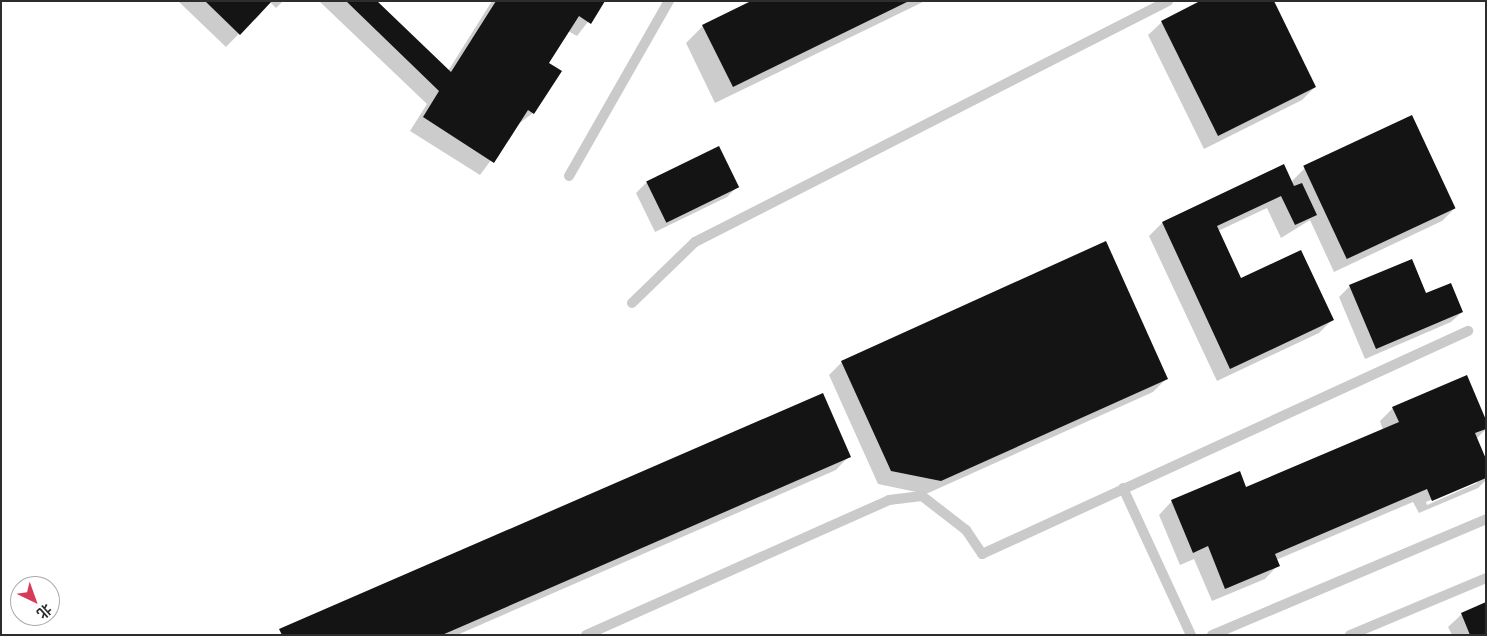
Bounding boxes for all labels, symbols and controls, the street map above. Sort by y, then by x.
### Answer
north arrow [10,576,60,626]
text: 北 [34,601,55,622]

